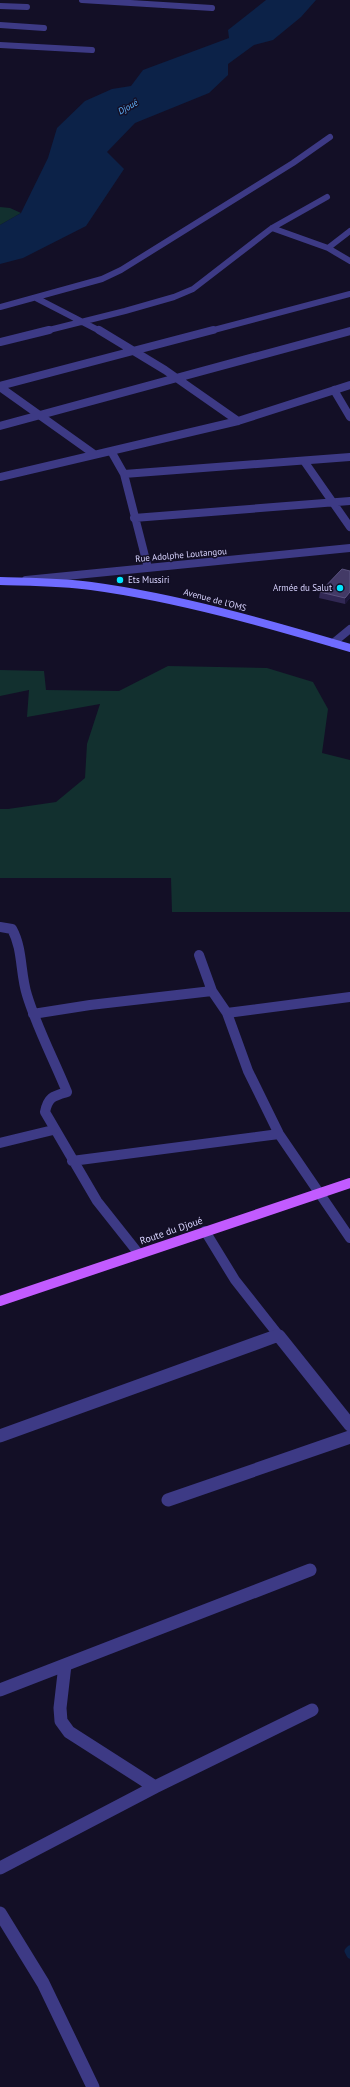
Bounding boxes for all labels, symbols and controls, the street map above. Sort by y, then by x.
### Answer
water label: Djoué [116,96,140,117]
street label: Rue Adolphe Loutangou [135,545,227,564]
place label: Ets Mussiri [128,574,170,585]
marker: Ets Mussiri [115,575,125,585]
place label: Armée du Salut [273,582,332,593]
marker: Armée du Salut [335,583,345,593]
street label: Avenue de l'OMS [182,586,248,613]
street label: Route du Djoué [138,1214,204,1247]

